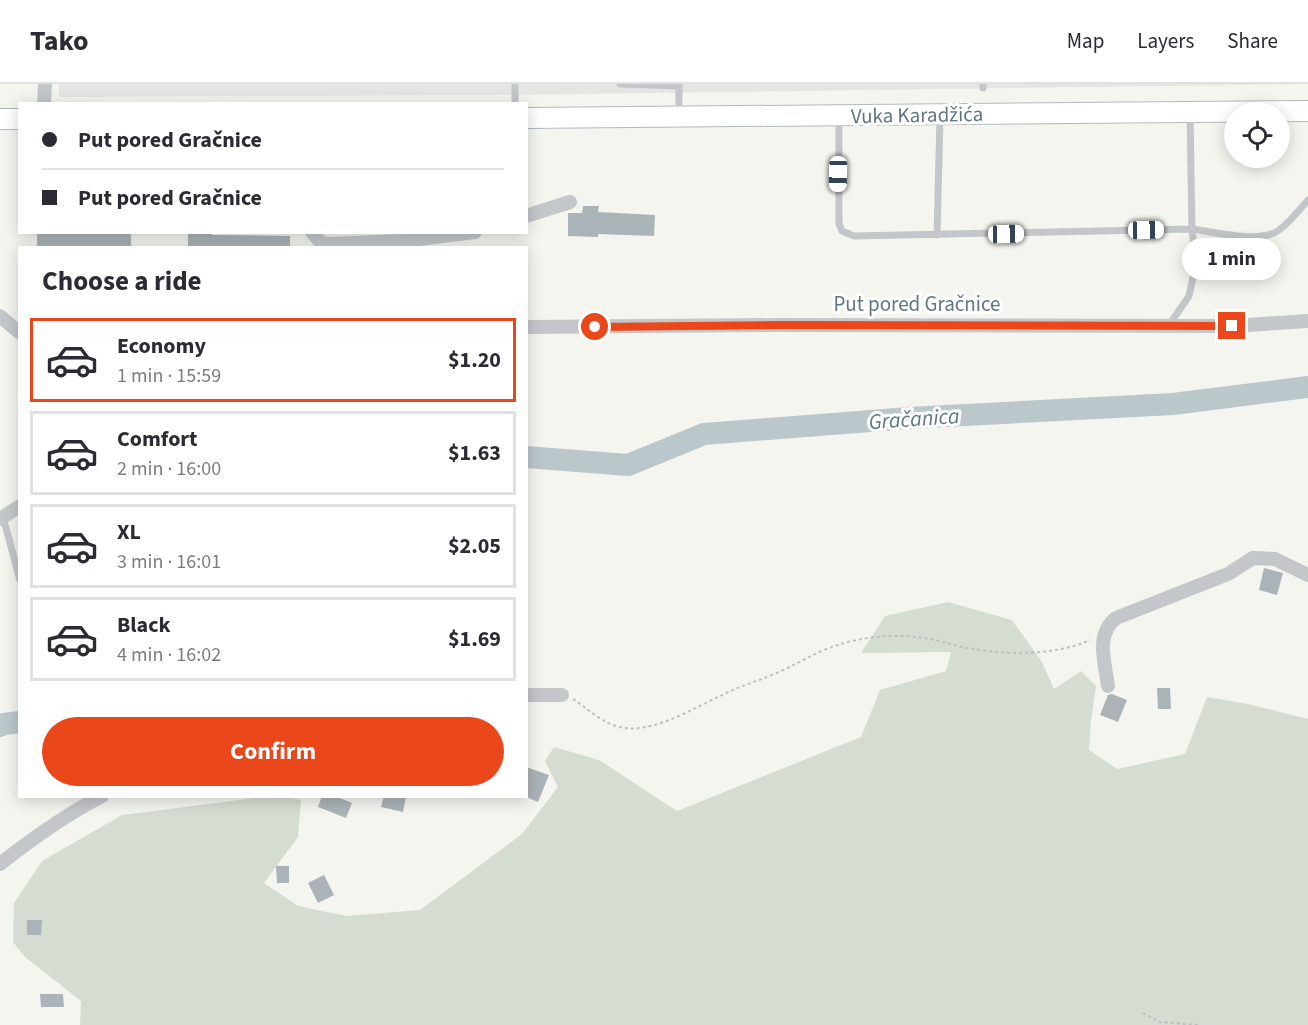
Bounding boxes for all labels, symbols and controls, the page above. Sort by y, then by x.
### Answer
text: Tako [30,21,89,61]
text: Map [1067,26,1104,56]
text: Layers [1137,26,1194,56]
text: Share [1227,26,1278,56]
street label: Vuka Karadžića [851,99,983,131]
map controls [1224,102,1290,168]
button: locate [1224,102,1290,168]
text: Put pored Gračnice [78,124,262,156]
car [829,156,847,192]
text: Put pored Gračnice [78,182,262,214]
car [1128,221,1164,239]
car [988,225,1024,243]
callout: 1 min [1182,239,1282,281]
text: 1 min [1207,245,1256,273]
text: Choose a ride [42,262,202,301]
street label: Put pored Gračnice [833,289,1001,319]
route end [1218,312,1245,339]
route start [581,313,608,340]
text: Economy [117,330,206,362]
icon: car [45,333,99,387]
text: $1.20 [448,344,501,376]
text: 1 min · 15:59 [117,362,221,390]
water label: Gračanica [868,400,961,438]
text: Comfort [117,423,198,455]
icon: car [45,426,99,480]
text: $1.63 [448,437,501,469]
text: 2 min · 16:00 [117,455,221,483]
text: XL [117,516,141,548]
icon: car [45,519,99,573]
text: $2.05 [448,530,501,562]
text: 3 min · 16:01 [117,548,221,576]
text: Black [117,609,171,641]
icon: car [45,612,99,666]
text: $1.69 [448,623,501,655]
text: 4 min · 16:02 [117,641,221,669]
button: Confirm [42,717,504,786]

